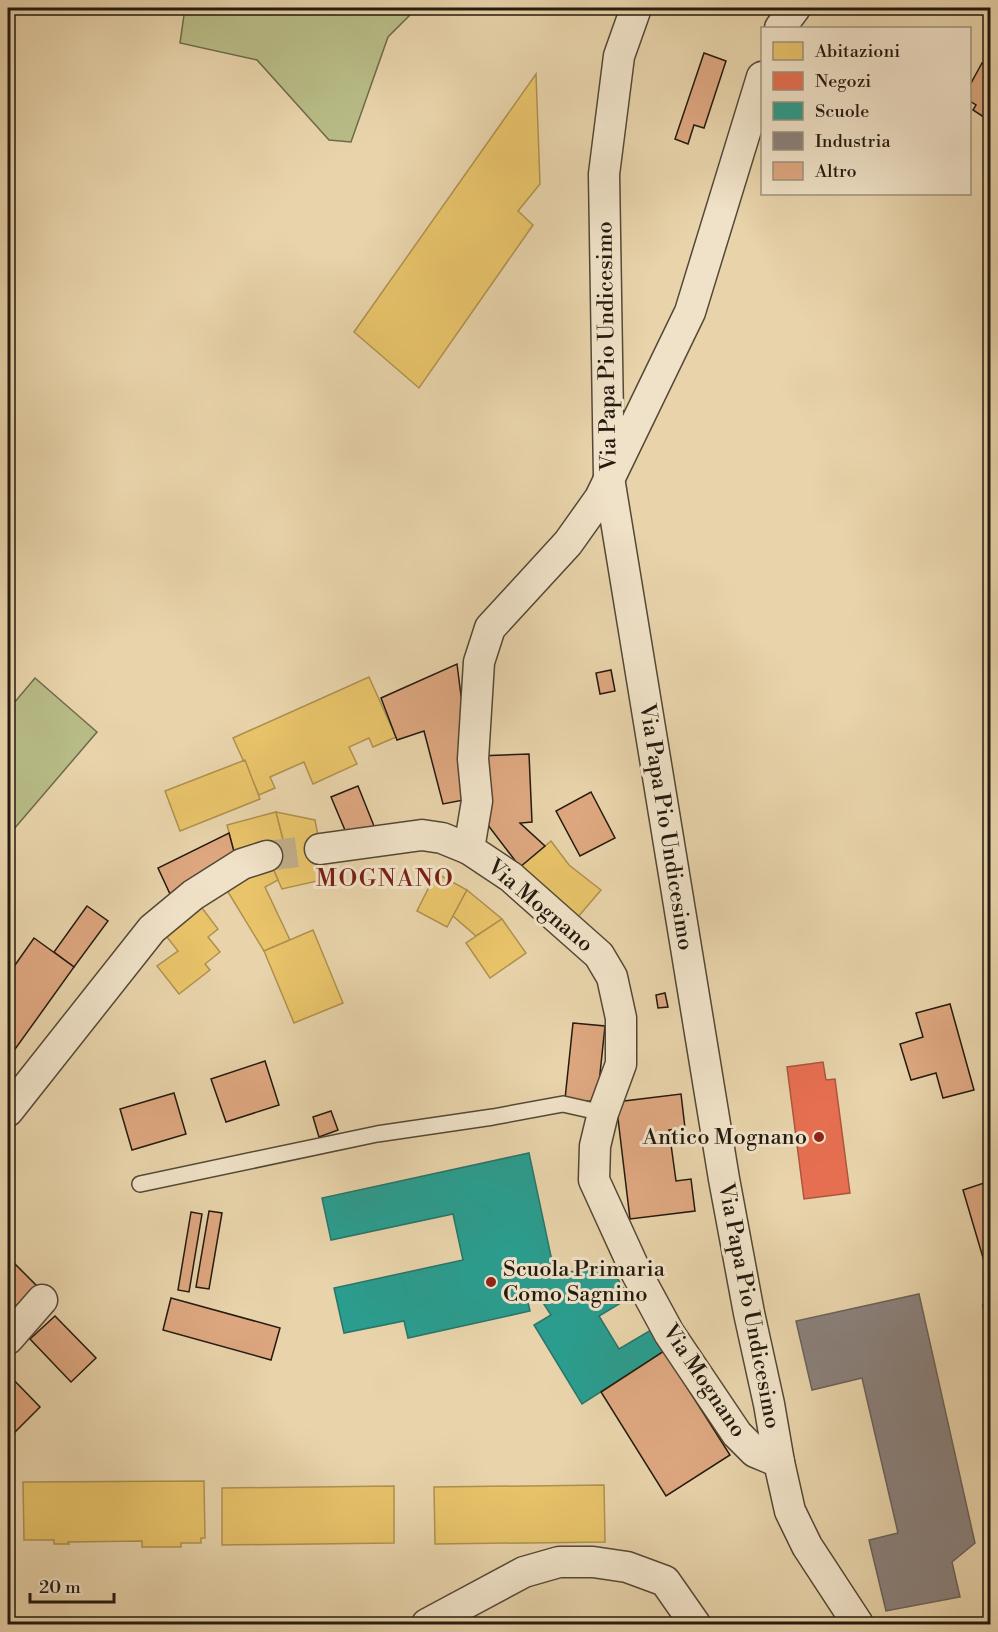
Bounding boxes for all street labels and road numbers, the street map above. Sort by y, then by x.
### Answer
street label: Via Papa Pio Undicesimo [591,221,623,472]
street label: Via Papa Pio Undicesimo [633,701,699,952]
street label: Via Mognano [481,853,599,958]
street label: Via Papa Pio Undicesimo [712,1180,786,1431]
street label: Via Mognano [656,1319,752,1443]

